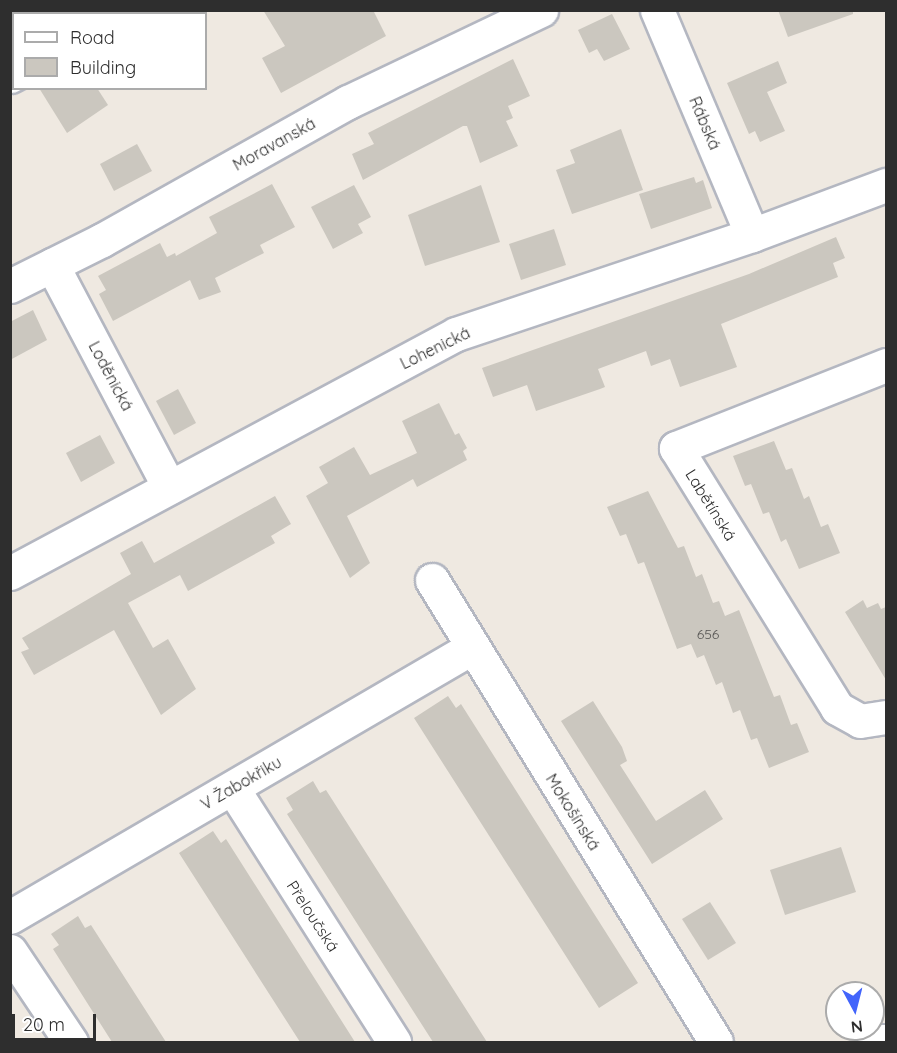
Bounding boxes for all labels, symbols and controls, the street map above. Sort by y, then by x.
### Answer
legend [12,12,207,90]
text: Road [70,26,115,49]
text: Building [70,56,136,79]
street label: Rábská [685,94,725,152]
street label: Moravanská [229,113,319,175]
street label: Lohenická [397,323,473,373]
street label: Loděnická [85,338,137,414]
street label: Labětínská [681,466,741,544]
house number: 656 [697,626,719,642]
street label: V Žabokřiku [197,752,285,814]
street label: Mokošínská [542,770,604,854]
street label: Přeloučská [283,877,343,955]
north arrow [825,981,885,1041]
scale bar [15,1002,99,1040]
text: 20 m [23,1013,65,1036]
text: N [850,1016,864,1038]

